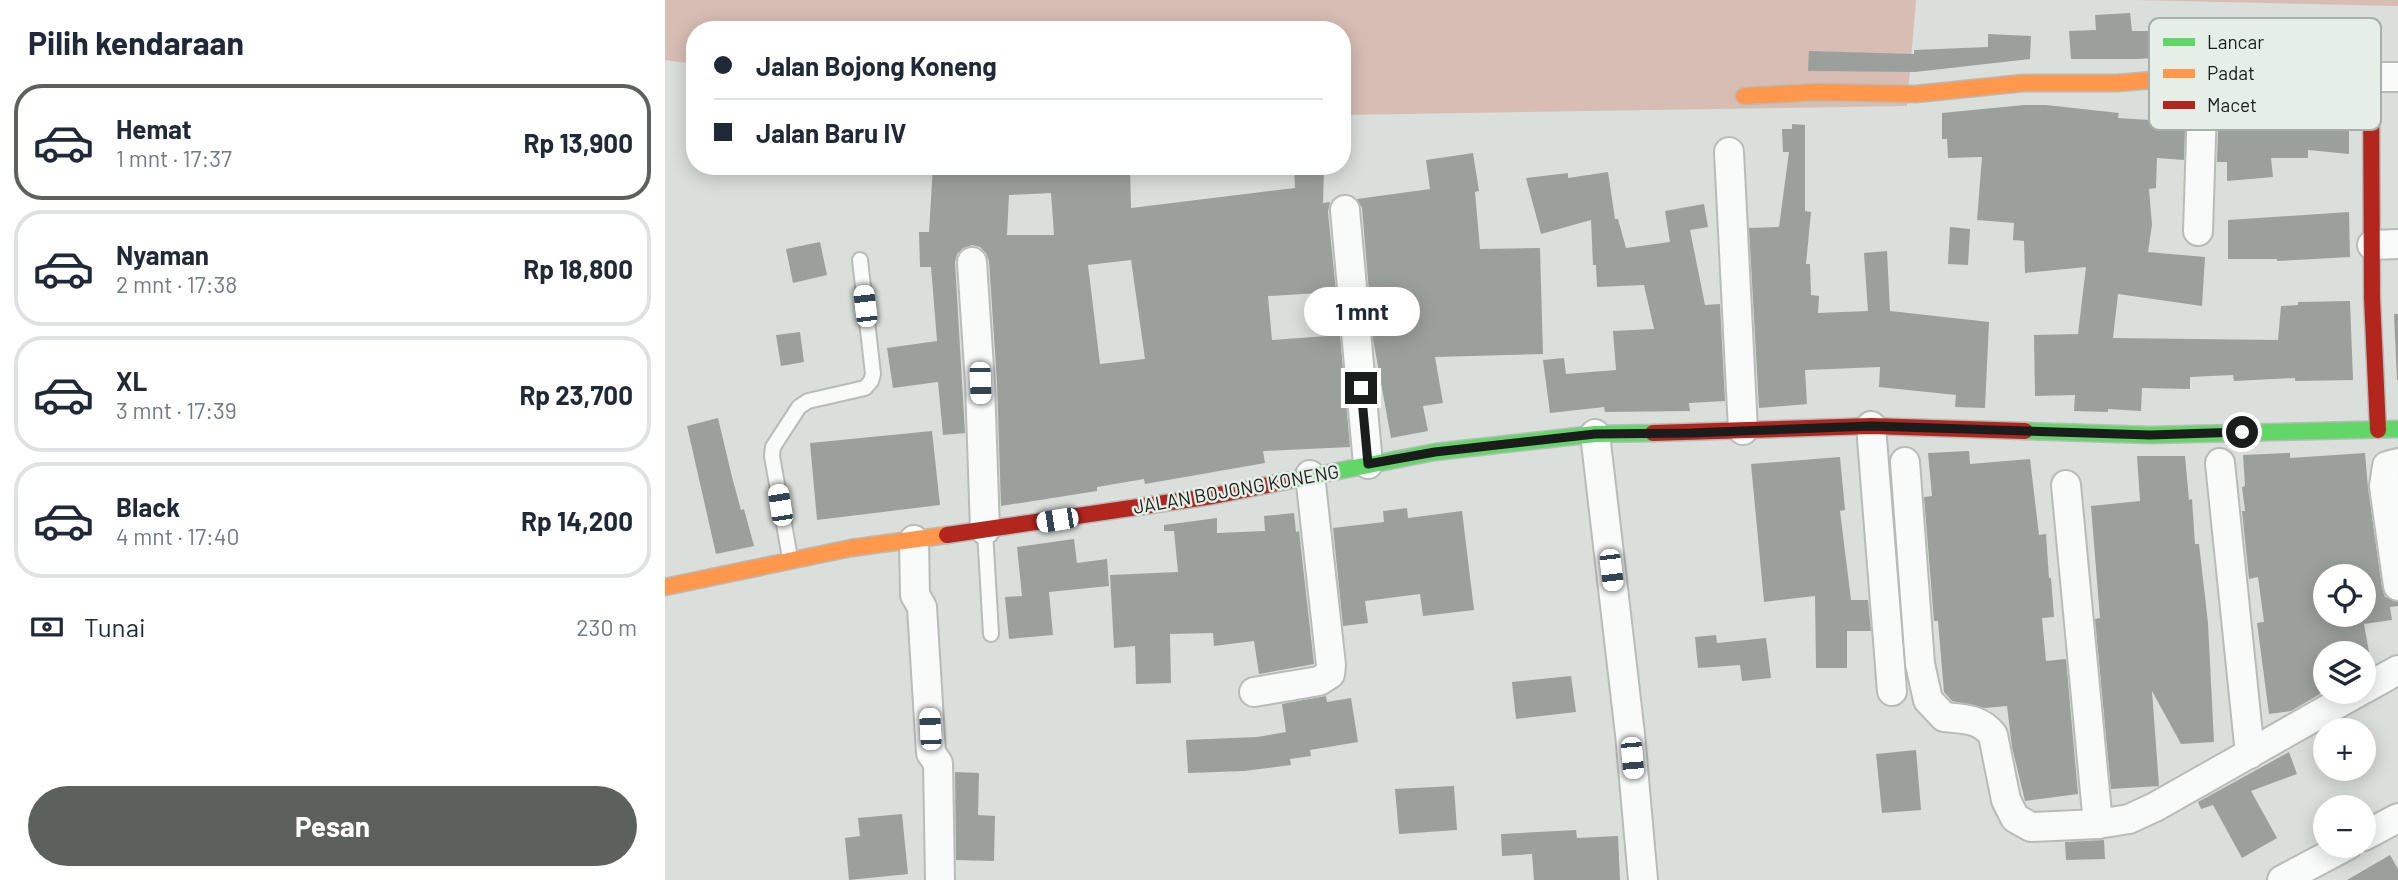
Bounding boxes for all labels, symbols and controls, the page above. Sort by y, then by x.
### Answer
legend [2149,18,2381,130]
text: Pilih kendaraan [28,23,244,61]
text: Lancar [2207,30,2264,53]
text: Jalan Bojong Koneng [756,50,997,81]
text: Padat [2207,61,2255,84]
text: Macet [2207,93,2257,116]
icon: car [32,111,95,174]
text: Hemat [116,113,192,144]
text: Jalan Baru IV [756,117,907,148]
text: Rp 13,900 [523,127,633,158]
text: 1 mnt · 17:37 [116,144,232,172]
icon: car [32,237,95,300]
text: Nyaman [116,239,209,270]
text: Rp 18,800 [523,253,633,284]
text: 2 mnt · 17:38 [116,270,237,298]
car [853,284,878,328]
callout: 1 mnt [1303,286,1419,336]
text: 1 mnt [1335,297,1389,325]
car [969,362,992,404]
icon: car [32,363,95,426]
text: XL [116,365,147,396]
route end [1345,372,1377,404]
text: Rp 23,700 [519,379,633,410]
text: 3 mnt · 17:39 [116,396,237,424]
route start [2226,416,2258,448]
street label: JALAN BOJONG KONENG [1131,459,1341,518]
car [767,483,794,527]
icon: car [32,489,95,552]
text: Black [116,491,180,522]
text: Rp 14,200 [521,505,633,536]
car [1035,506,1080,534]
text: 4 mnt · 17:40 [116,522,240,550]
car [1599,548,1624,592]
map controls [2313,564,2376,858]
button: locate [2313,564,2376,627]
icon: cash [28,608,66,646]
text: Tunai [84,611,146,642]
text: 230 m [576,613,637,641]
button: layers [2313,641,2376,704]
car [919,707,942,751]
button: + [2313,718,2376,781]
car [1620,736,1645,780]
button: Pesan [28,786,637,866]
button: − [2313,795,2376,858]

